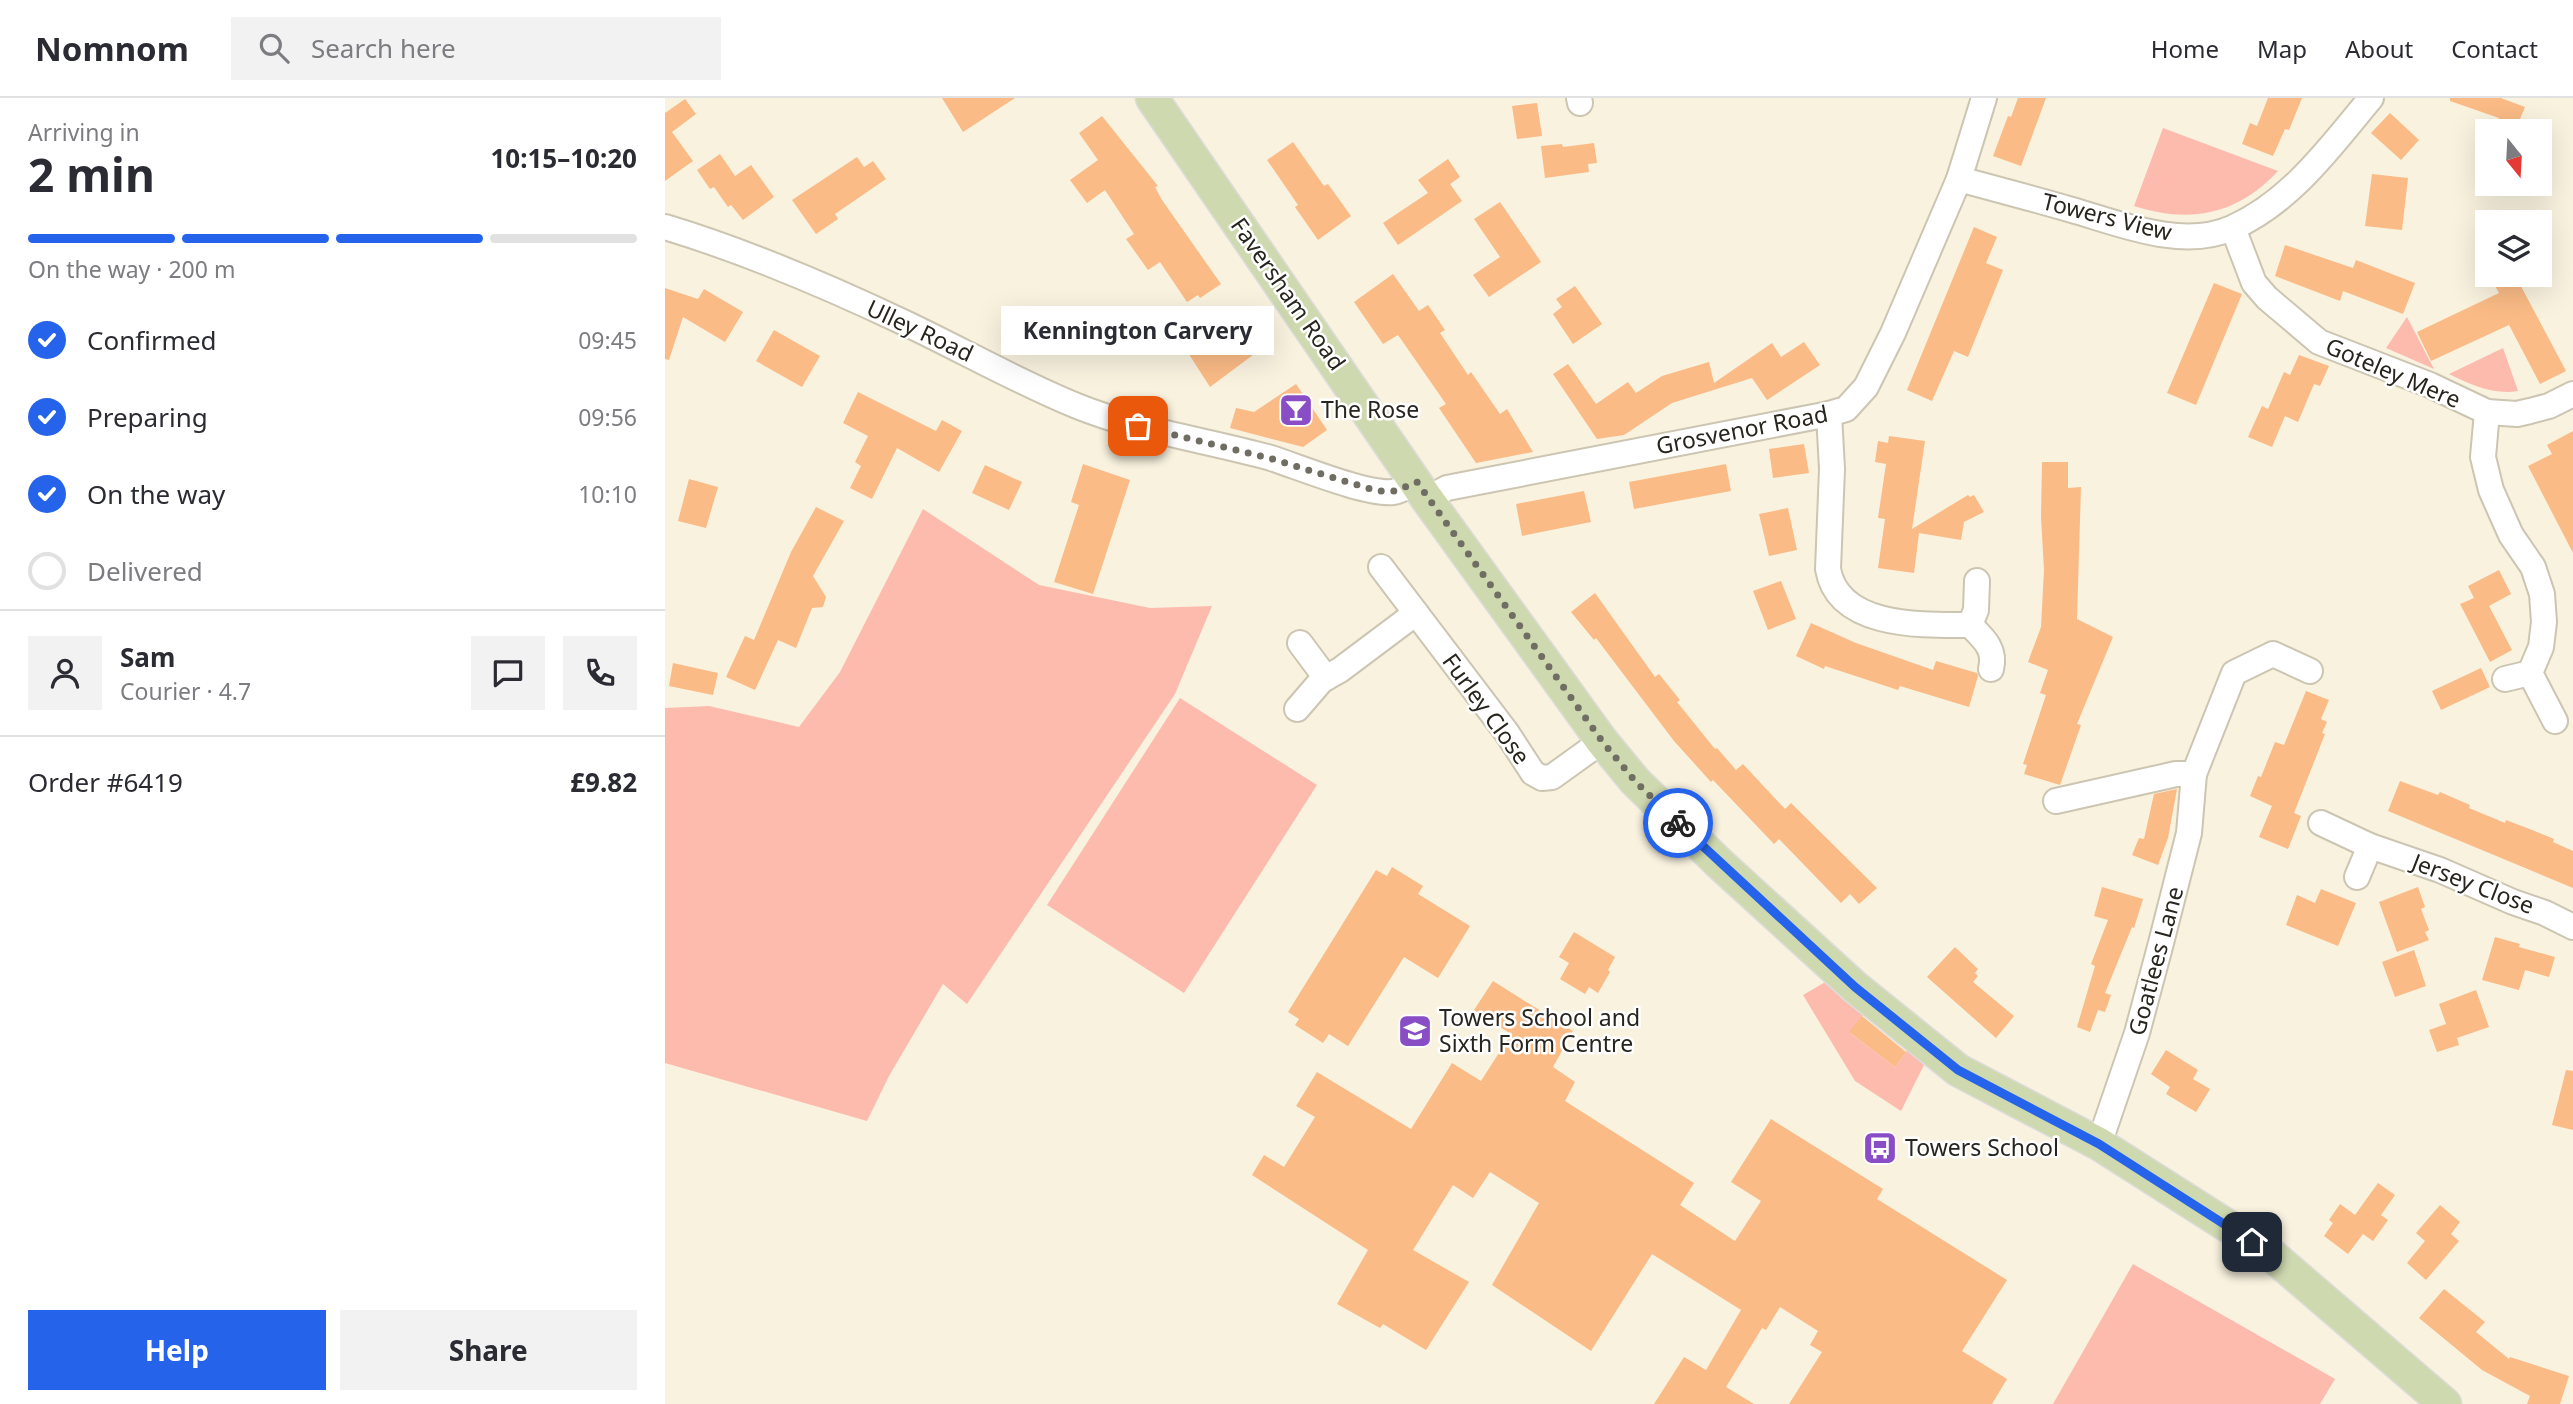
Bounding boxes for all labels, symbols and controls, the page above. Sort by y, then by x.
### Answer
search box [231,17,721,80]
text: Nomnom [35,26,189,71]
icon: search [255,29,293,67]
text: Search here [311,30,456,66]
text: Home [2151,32,2219,65]
text: Map [2257,32,2307,65]
text: About [2345,32,2413,65]
text: Contact [2451,32,2538,65]
text: Arriving in [28,116,140,148]
north arrow [2475,119,2551,196]
map controls [2475,119,2552,287]
text: 10:15–10:20 [490,140,637,176]
text: 2 min [28,143,155,205]
street label: Towers View [2039,184,2175,248]
button: layers [2475,210,2552,287]
street label: Faversham Road [1224,211,1354,376]
text: On the way · 200 m [28,253,235,285]
street label: Ulley Road [862,291,979,369]
callout: Kennington Carvery [1001,307,1275,356]
text: Kennington Carvery [1023,314,1252,346]
icon: check [28,321,66,359]
text: Confirmed [87,322,217,358]
text: 09:45 [578,324,637,356]
street label: Goteley Mere [2321,329,2466,415]
bar icon: The Rose [1277,391,1315,429]
place label: The Rose [1321,393,1419,425]
pin [1108,396,1168,456]
street label: Grosvenor Road [1653,397,1830,461]
icon: check [28,398,66,436]
text: Preparing [87,399,208,435]
text: 09:56 [578,401,637,433]
icon: bag [1119,407,1157,445]
icon: check [28,475,66,513]
text: On the way [87,476,225,512]
text: 10:10 [578,478,637,510]
text: Delivered [87,553,203,589]
button: person [28,636,102,710]
button: chat [471,636,545,710]
button: phone [563,636,637,710]
text: Sam [120,639,175,675]
street label: Furley Close [1436,646,1538,770]
text: Courier · 4.7 [120,675,251,707]
text: Order #6419 [28,764,183,800]
text: £9.82 [570,764,637,800]
courier [1643,788,1713,858]
icon: bike [1659,804,1697,842]
street label: Jersey Close [2406,844,2539,921]
street label: Goatlees Lane [2120,883,2190,1039]
place label: Towers School and Sixth Form Centre [1439,1001,1640,1059]
school or university icon: Towers School and Sixth Form Centre [1396,1012,1434,1050]
bus stop icon: Towers School [1861,1129,1899,1167]
place label: Towers School [1905,1131,2059,1163]
pin [2222,1212,2282,1272]
icon: home [2233,1223,2271,1261]
button: Help [28,1310,326,1390]
button: Share [340,1310,637,1390]

